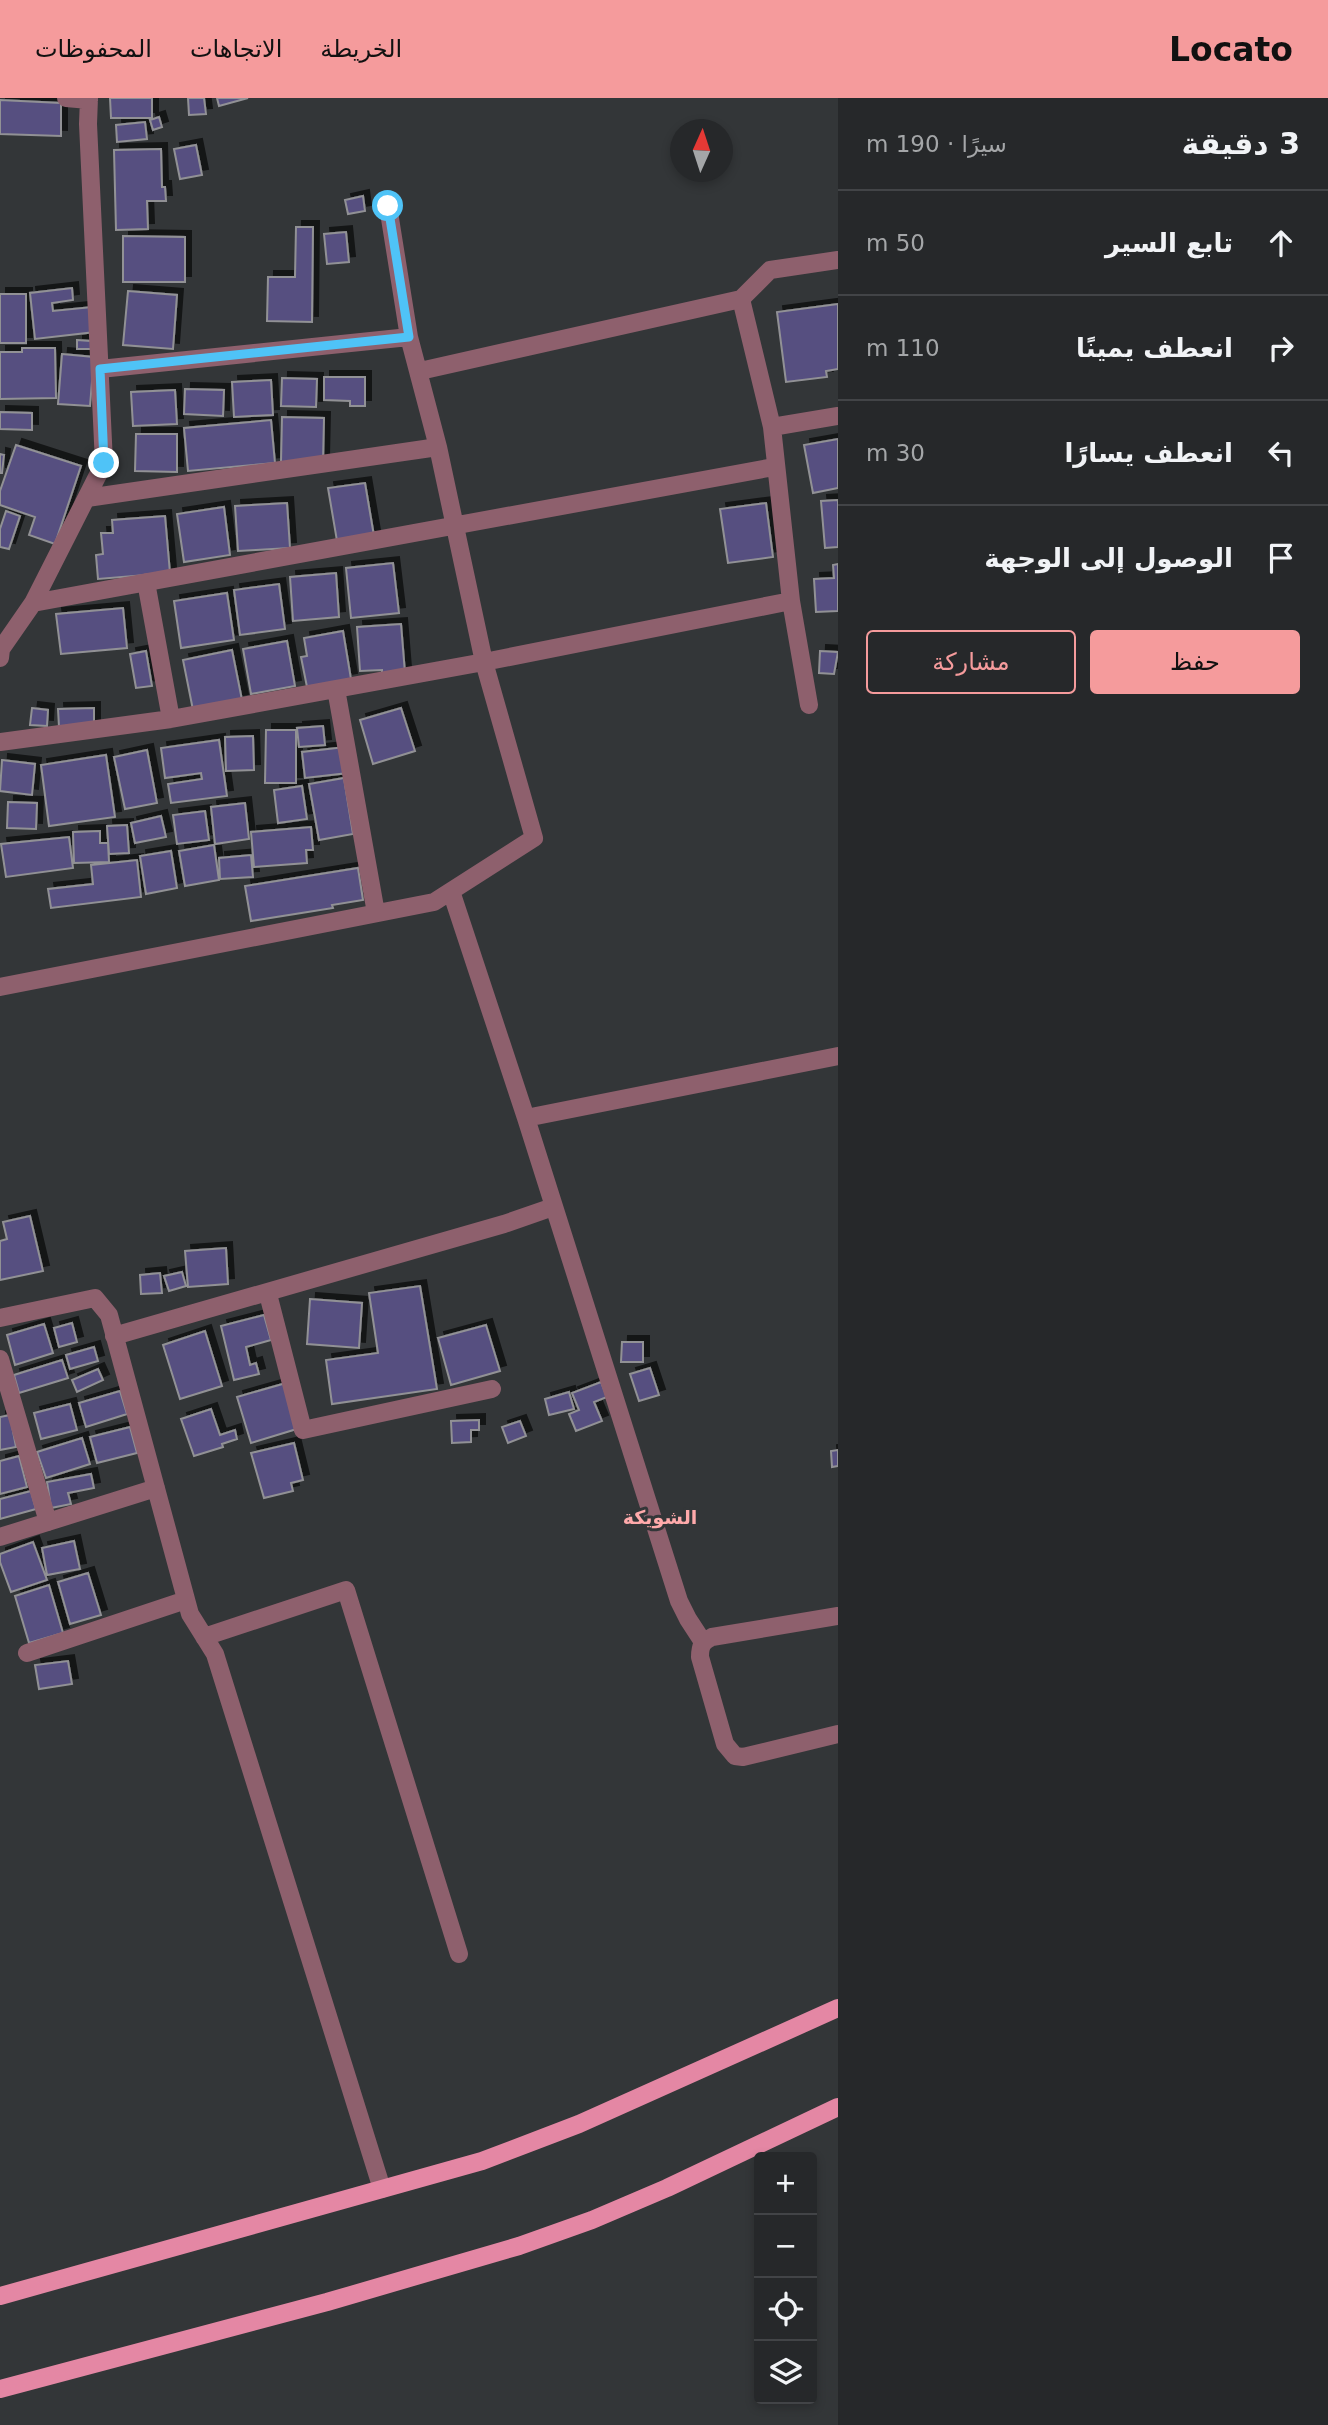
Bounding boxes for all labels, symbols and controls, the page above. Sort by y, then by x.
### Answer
text: Locato [1169,30,1293,69]
text: المحفوظات [35,35,152,63]
text: الاتجاهات [190,35,282,63]
text: الخريطة [320,35,402,63]
north arrow [670,119,733,182]
text: 3 دقيقة [1182,126,1300,161]
text: سيرًا · 190 m [866,131,1007,157]
route start [372,190,403,221]
icon: ahead [1262,224,1300,262]
text: تابع السير [1105,228,1233,258]
text: 50 m [866,230,925,256]
icon: right [1262,329,1300,367]
text: انعطف يمينًا [1076,333,1233,363]
text: 110 m [866,335,940,361]
icon: left [1262,434,1300,472]
text: انعطف يسارًا [1064,438,1233,468]
text: 30 m [866,440,925,466]
route end [88,447,119,478]
icon: arrive [1262,539,1300,577]
text: الوصول إلى الوجهة [984,543,1233,573]
button: مشاركة [866,630,1076,694]
button: حفظ [1090,630,1300,694]
district label: الشويكة [623,1506,697,1529]
map controls [754,2152,817,2404]
button: + [754,2152,817,2215]
button: − [754,2215,817,2278]
button: locate [754,2278,817,2341]
button: layers [754,2341,817,2404]

